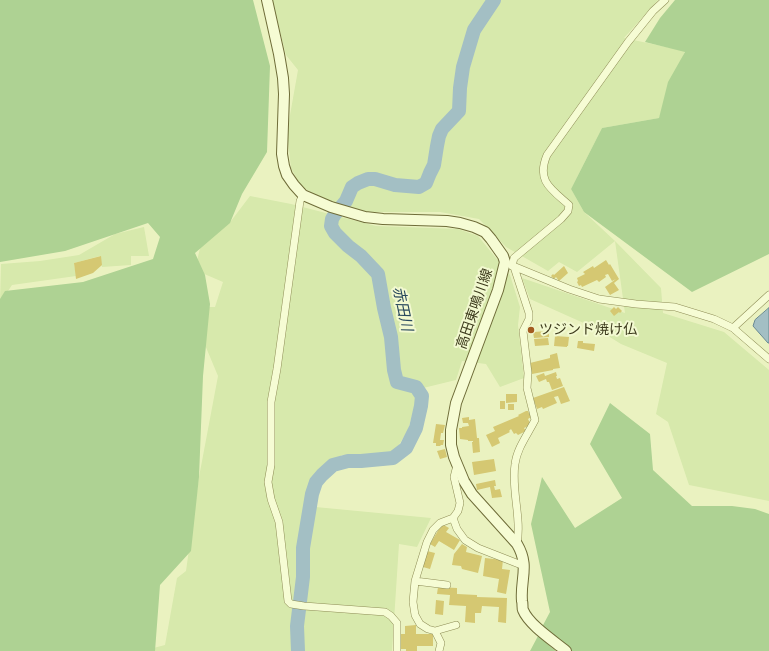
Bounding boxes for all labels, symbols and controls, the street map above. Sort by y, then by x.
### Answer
street label: 高田東鳴川線 [453,267,497,351]
water label: 赤田川 [389,285,415,333]
place label: ツジンド焼け仏 [539,322,637,338]
marker: ツジンド焼け仏 [526,325,536,335]

